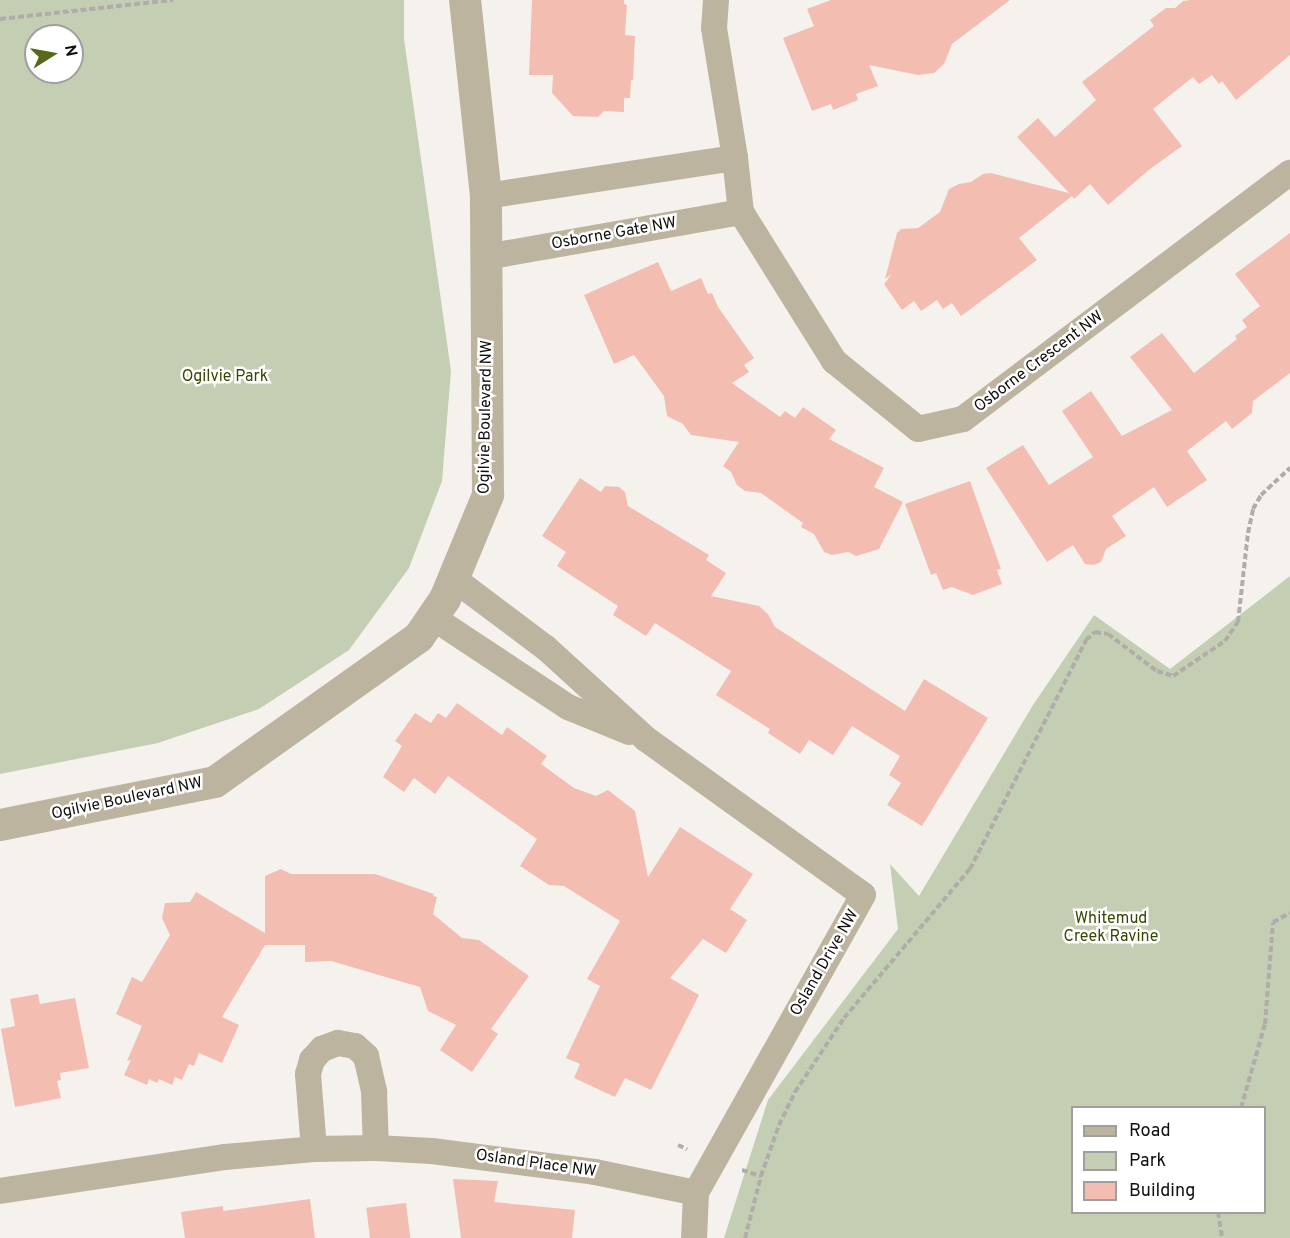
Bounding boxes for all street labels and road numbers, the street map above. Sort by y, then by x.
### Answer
street label: Osborne Gate NW [550,214,678,254]
street label: Osborne Crescent NW [971,307,1107,417]
street label: Ogilvie Boulevard NW [475,340,497,494]
street label: Ogilvie Boulevard NW [50,774,204,824]
street label: Osland Drive NW [787,906,863,1020]
street label: Osland Place NW [474,1146,598,1182]

